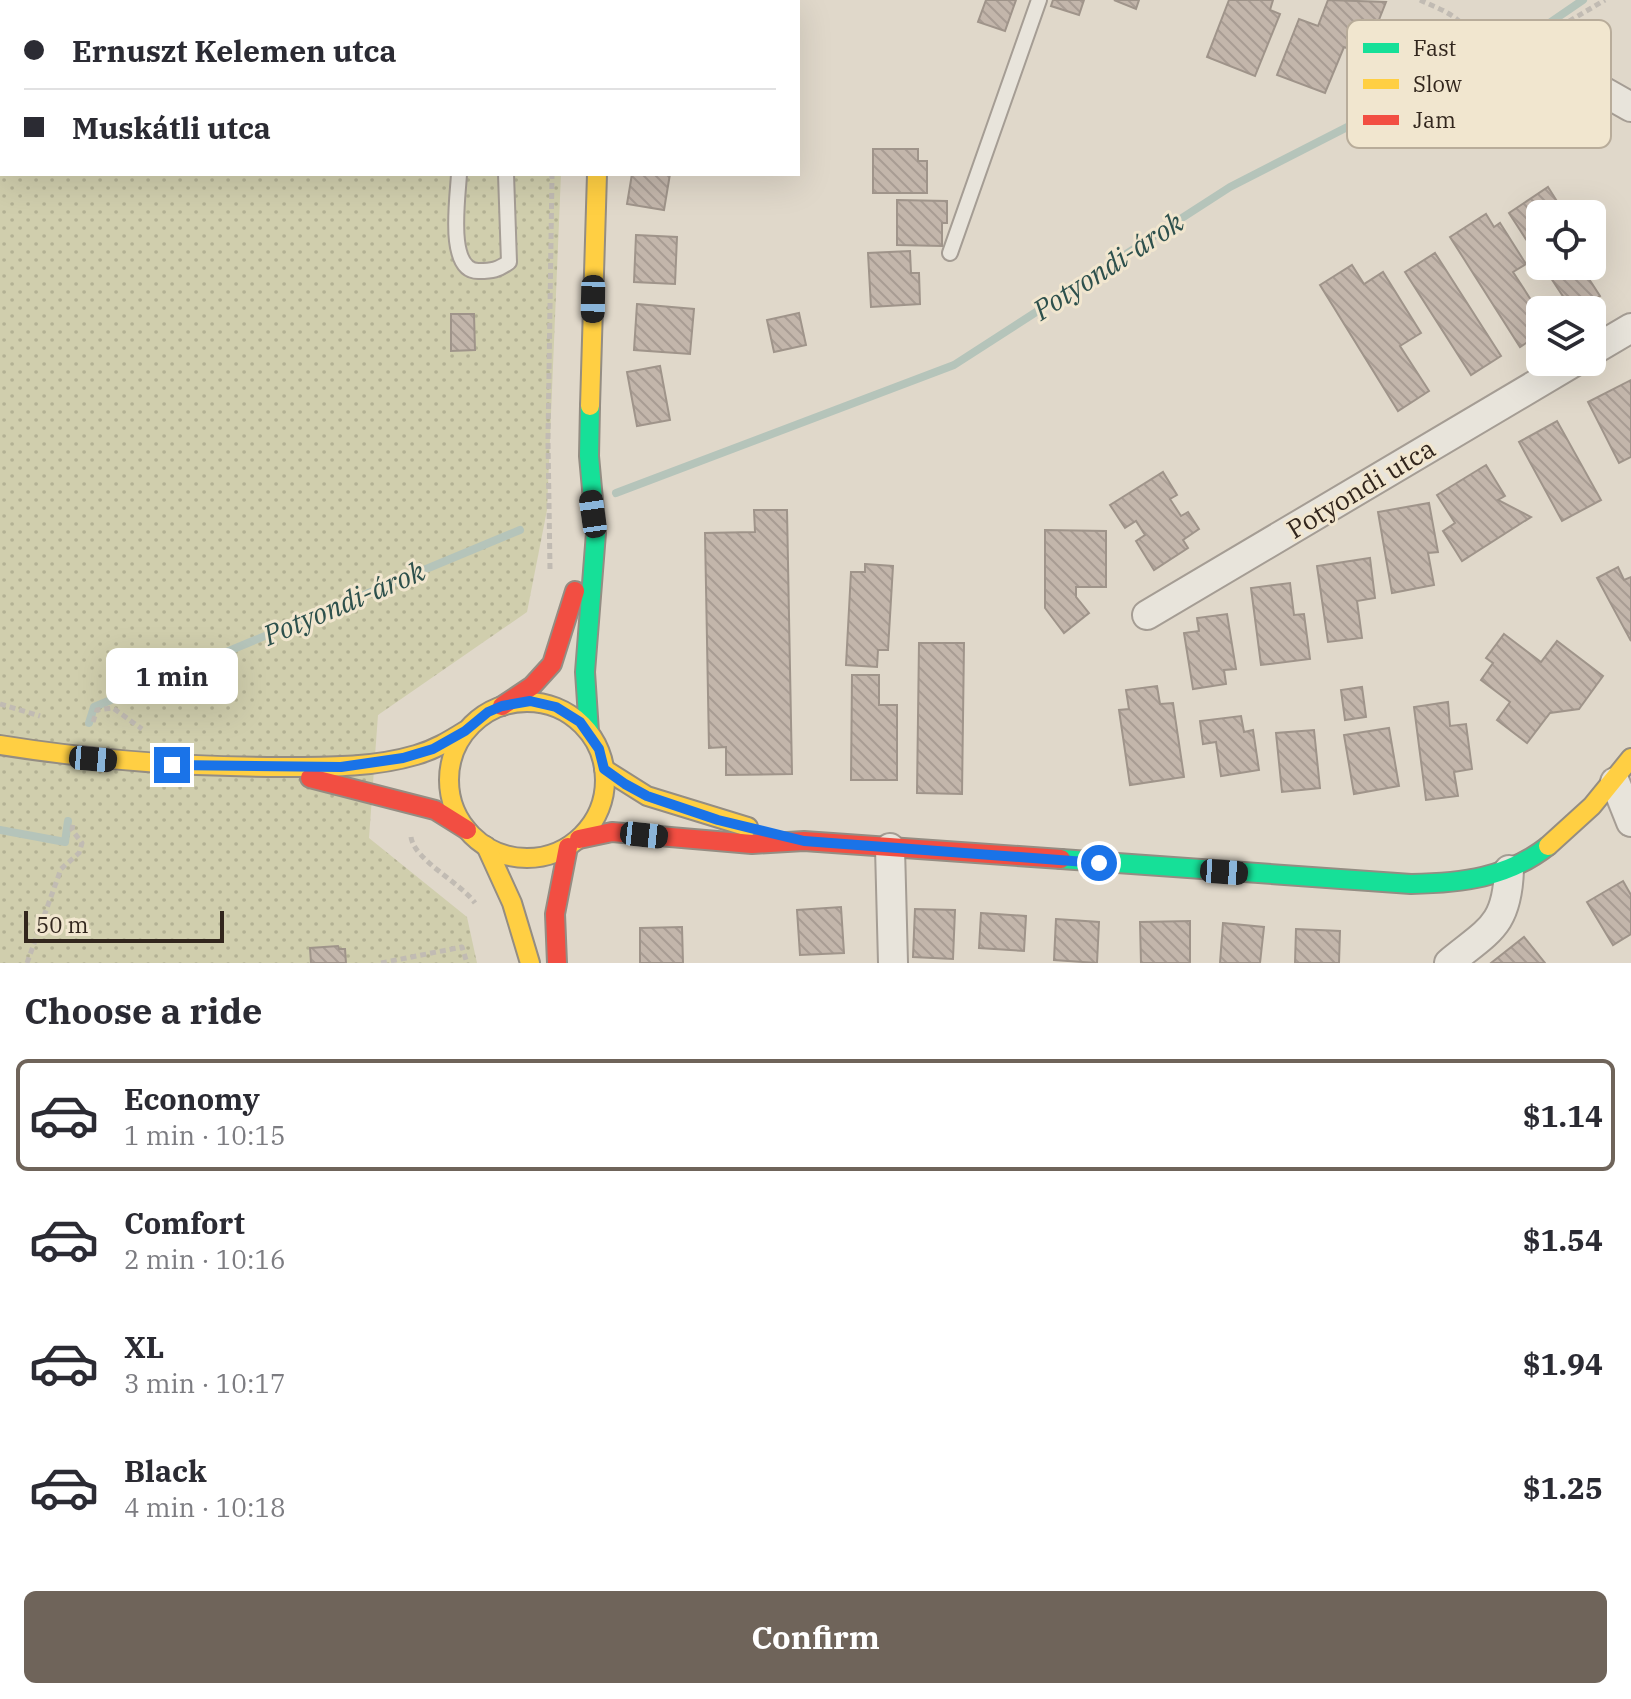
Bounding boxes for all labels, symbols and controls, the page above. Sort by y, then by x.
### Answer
legend [1347,20,1611,148]
text: Ernuszt Kelemen utca [72,31,397,70]
text: Fast [1413,33,1456,62]
text: Slow [1413,69,1462,98]
text: Jam [1413,105,1456,134]
text: Muskátli utca [72,108,271,147]
map controls [1526,200,1606,376]
button: locate [1526,200,1606,280]
water label: Potyondi-árok [1025,203,1190,329]
car [581,275,605,323]
button: layers [1526,296,1606,376]
street label: Potyondi utca [1280,430,1441,546]
car [578,489,608,539]
water label: Potyondi-árok [256,552,431,654]
callout: 1 min [106,649,238,705]
text: 1 min [136,659,208,693]
car [68,745,118,773]
route end [154,747,190,783]
car [619,821,669,849]
route start [1081,845,1117,881]
car [1199,858,1249,886]
scale bar [24,907,224,943]
text: 50 m [36,910,88,939]
text: Choose a ride [24,987,263,1034]
icon: car [28,1079,100,1151]
text: Economy [124,1079,260,1118]
text: $1.14 [1523,1096,1603,1135]
text: 1 min · 10:15 [124,1118,286,1152]
icon: car [28,1203,100,1275]
text: Comfort [124,1203,245,1242]
text: $1.54 [1523,1220,1603,1259]
text: 2 min · 10:16 [124,1242,286,1276]
icon: car [28,1327,100,1399]
text: XL [124,1327,164,1366]
text: $1.94 [1523,1344,1603,1383]
text: 3 min · 10:17 [124,1366,286,1400]
icon: car [28,1451,100,1523]
text: Black [124,1451,207,1490]
text: $1.25 [1523,1468,1603,1507]
text: 4 min · 10:18 [124,1490,286,1524]
button: Confirm [24,1591,1607,1683]

